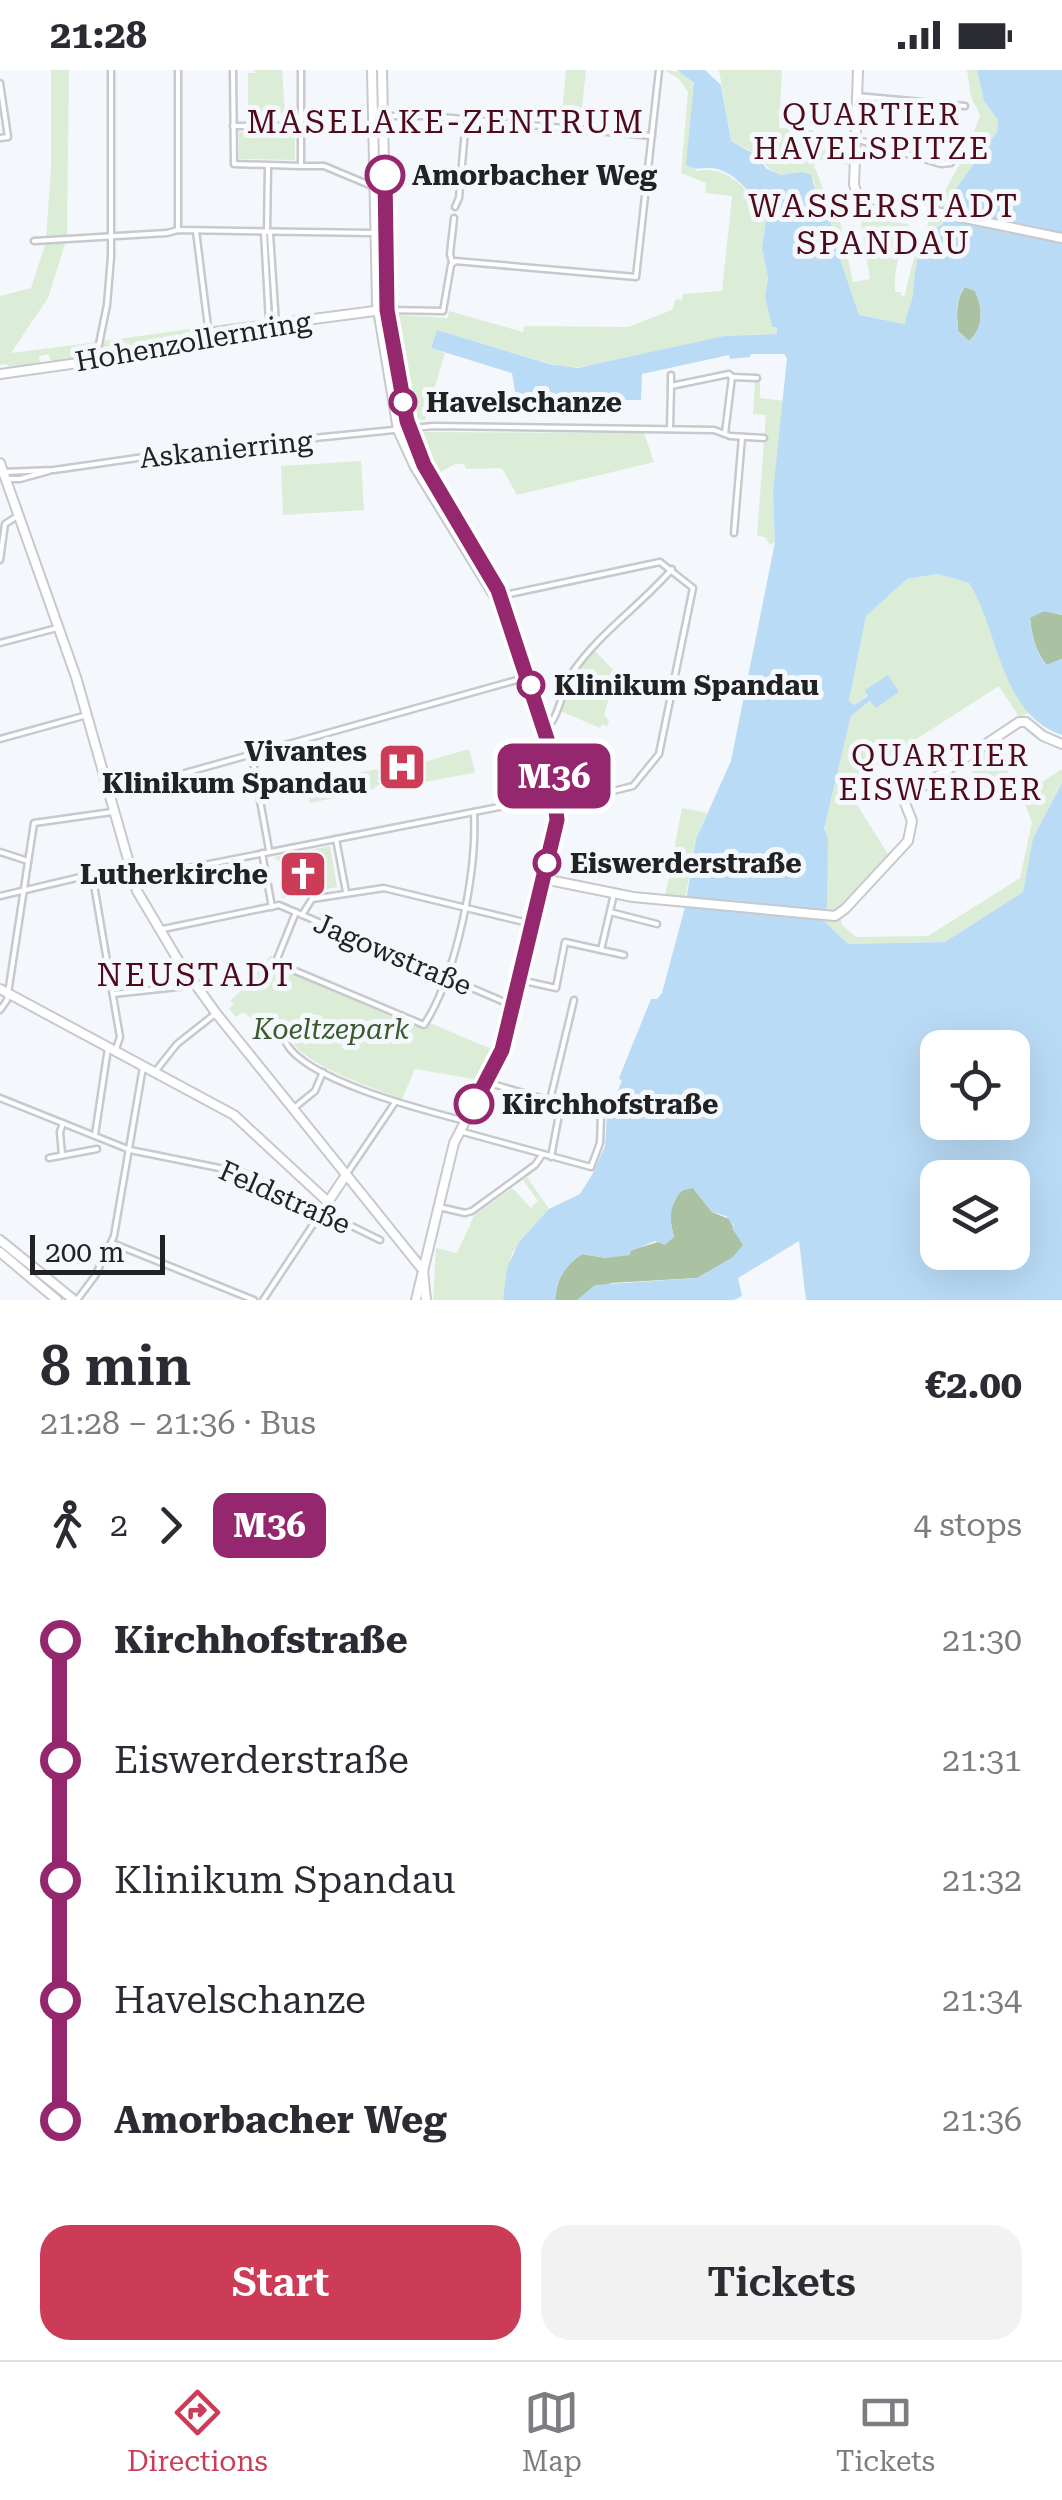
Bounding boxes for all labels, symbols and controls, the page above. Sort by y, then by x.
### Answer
text: 21:28 [50,13,147,57]
district label: QUARTIER HAVELSPITZE [753,97,991,166]
district label: MASELAKE-ZENTRUM [246,103,646,141]
marker: Amorbacher Weg [366,156,404,194]
place label: Amorbacher Weg [412,159,658,192]
district label: WASSERSTADT SPANDAU [748,187,1020,262]
street label: Hohenzollernring [73,304,314,378]
place label: Havelschanze [426,386,622,419]
marker: Havelschanze [390,389,416,415]
street label: Askanierring [138,424,314,475]
place label: Klinikum Spandau [554,669,819,702]
marker: Klinikum Spandau [518,672,544,698]
place label: Vivantes Klinikum Spandau [102,735,367,800]
district label: QUARTIER EISWERDER [838,738,1044,807]
hospital icon: Vivantes Klinikum Spandau [376,741,428,793]
line badge: M36 [496,744,612,808]
text: M36 [517,756,591,797]
place label: Eiswerderstraße [570,847,802,880]
church icon: Lutherkirche [277,848,329,900]
marker: Eiswerderstraße [534,850,560,876]
place label: Lutherkirche [80,858,268,891]
street label: Jagowstraße [309,906,477,1003]
district label: NEUSTADT [96,956,296,994]
park label: Koeltzepark [252,1013,410,1046]
map controls [920,1030,1030,1270]
button: locate [920,1030,1030,1140]
marker: Kirchhofstraße [455,1085,493,1123]
place label: Kirchhofstraße [502,1088,719,1121]
street label: Feldstraße [214,1154,356,1241]
button: layers [920,1160,1030,1270]
scale bar [30,1230,165,1274]
text: 200 m [45,1236,125,1269]
text: 8 min [40,1334,191,1398]
text: €2.00 [925,1363,1022,1407]
text: 21:28 – 21:36 · Bus [40,1404,316,1442]
icon: walk [40,1498,95,1553]
icon: forward [143,1498,198,1553]
text: M36 [233,1505,306,1546]
text: 2 [110,1506,128,1544]
text: 4 stops [913,1506,1022,1544]
text: Kirchhofstraße [114,1618,408,1662]
text: 21:30 [942,1621,1022,1659]
text: Eiswerderstraße [114,1738,409,1782]
text: 21:31 [942,1741,1022,1779]
text: Klinikum Spandau [114,1858,456,1902]
text: 21:32 [942,1861,1022,1899]
text: Havelschanze [114,1978,366,2022]
text: 21:34 [942,1981,1022,2019]
text: Amorbacher Weg [114,2098,447,2142]
text: 21:36 [942,2101,1022,2139]
button: Start [40,2225,521,2340]
button: Tickets [541,2225,1022,2340]
tab: Directions [127,2385,268,2478]
tab: Map [522,2385,582,2478]
tab: Tickets [836,2385,935,2478]

